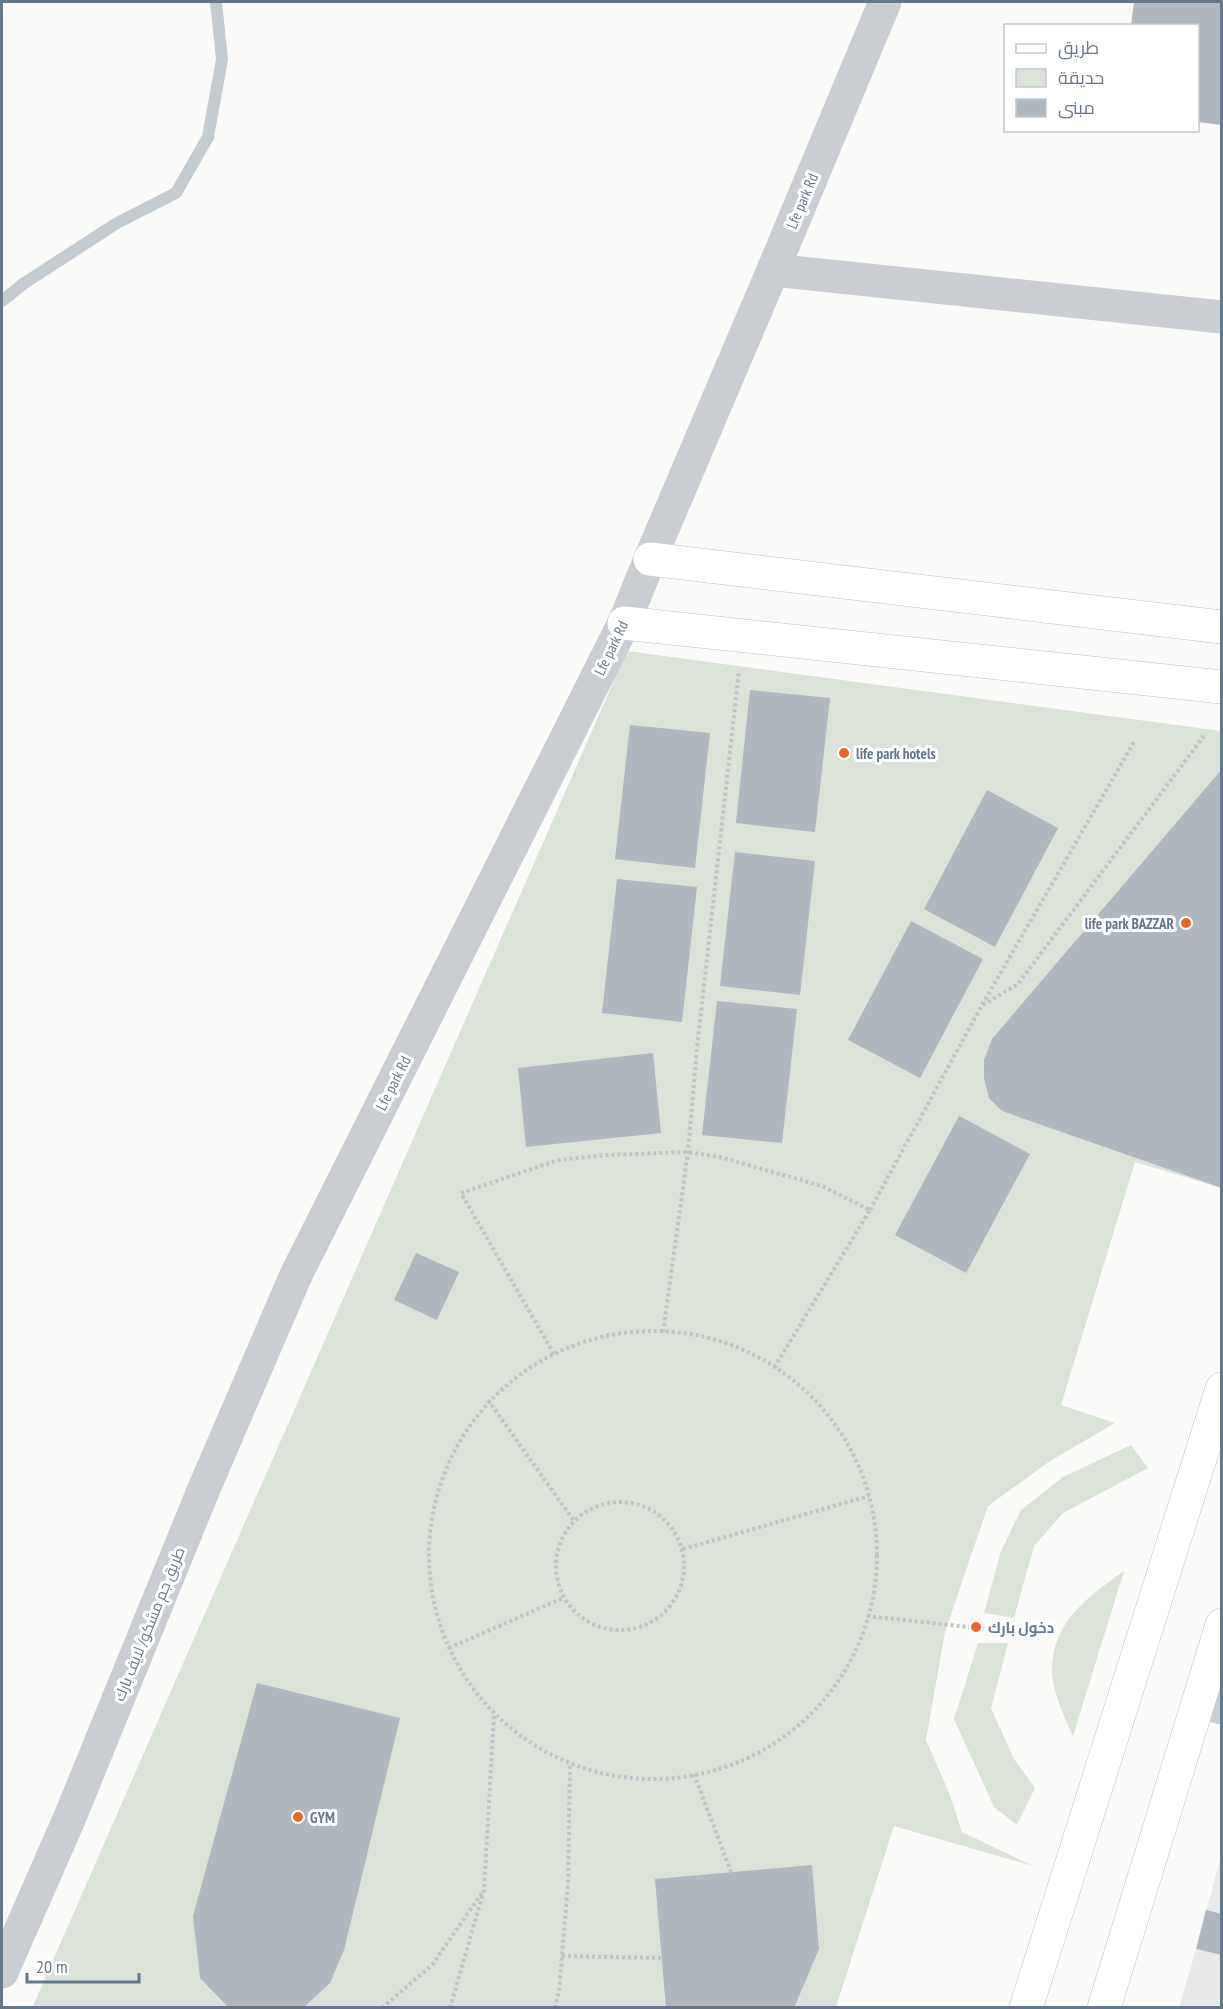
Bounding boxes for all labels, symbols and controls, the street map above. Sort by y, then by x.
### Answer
legend [1004,24,1199,132]
text: طريق [1058,36,1099,60]
text: حديقة [1058,66,1104,89]
text: مبنى [1058,96,1095,119]
street label: Lfe park Rd [782,170,822,232]
street label: Lfe park Rd [590,618,632,678]
place label: life park hotels [856,744,936,763]
marker: life park hotels [837,746,851,760]
place label: life park BAZZAR [1085,914,1174,933]
marker: life park BAZZAR [1179,916,1193,930]
street label: Lfe park Rd [371,1053,415,1113]
street label: طريق جم مشكو/ لايف بارك [109,1544,190,1704]
place label: دخول بارك [988,1618,1054,1637]
marker: دخول بارك [969,1620,983,1634]
place label: GYM [310,1808,335,1827]
marker: GYM [291,1810,305,1824]
scale bar [27,1946,140,1984]
text: 20 m [36,1955,68,1978]

